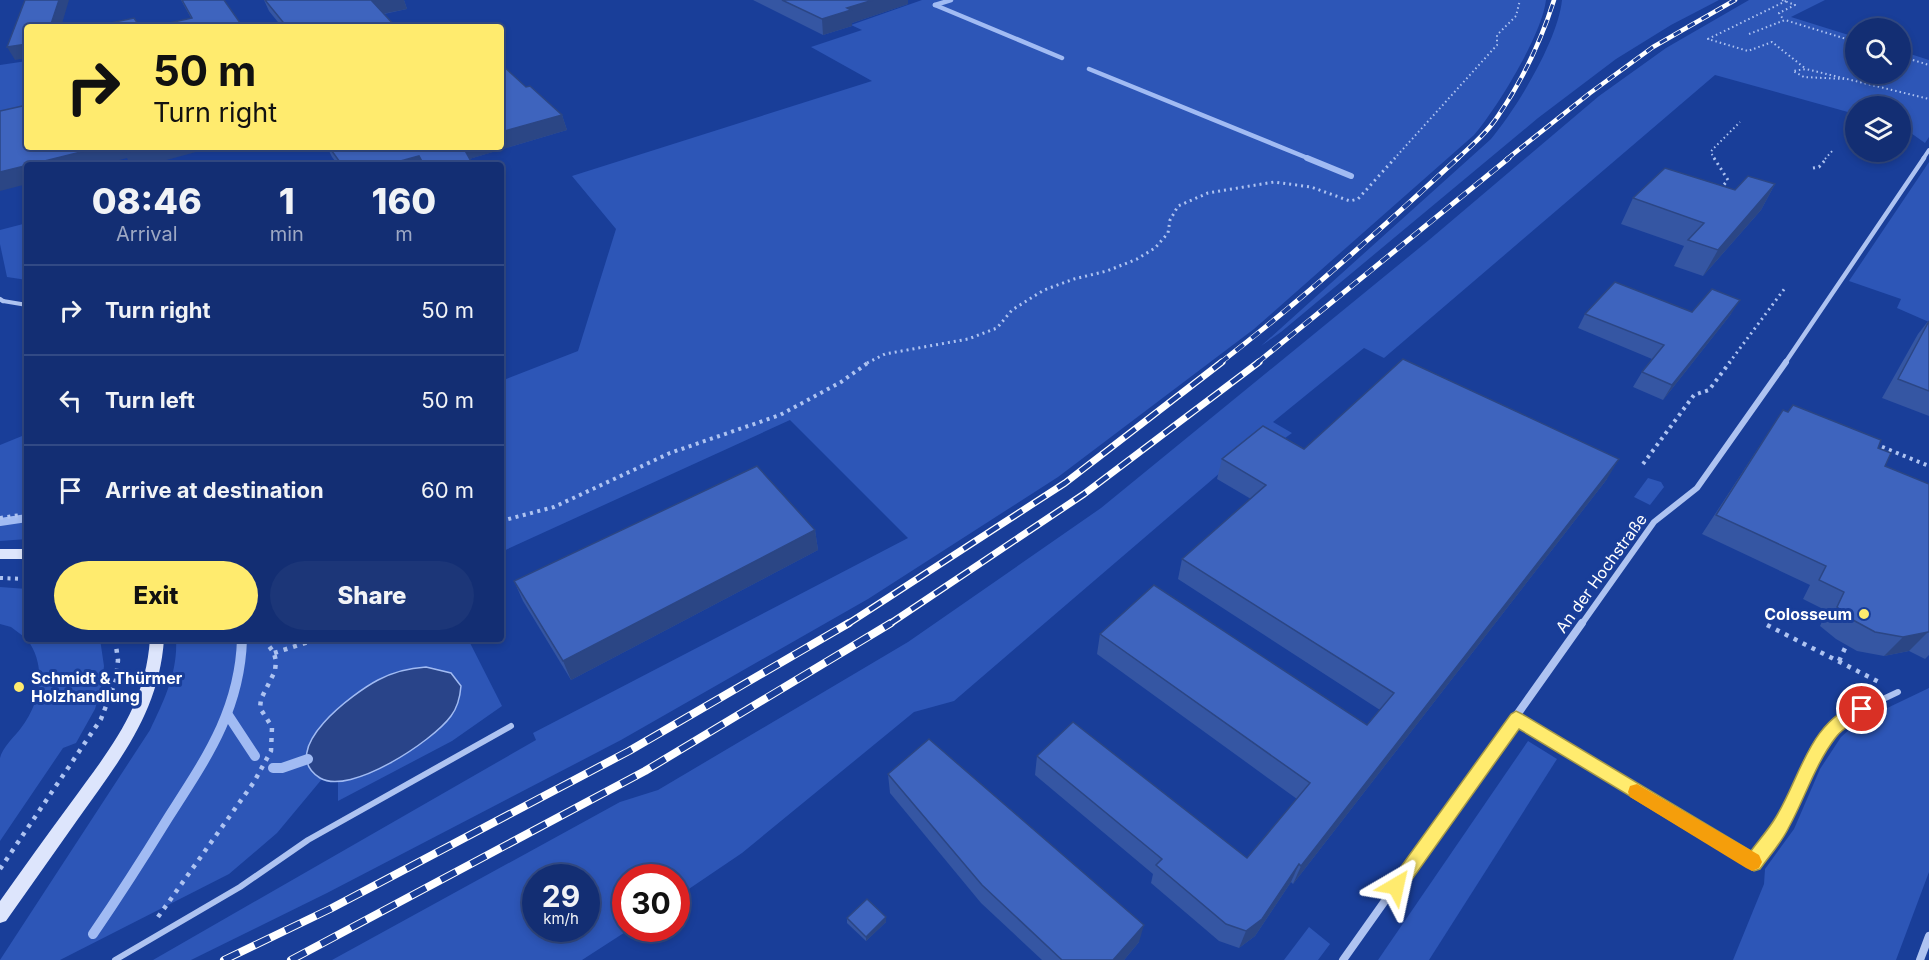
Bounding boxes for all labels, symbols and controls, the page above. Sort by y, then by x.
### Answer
map controls [1845,18,1911,162]
button: search [1845,18,1911,84]
text: 50 m [153,45,256,96]
icon: right [54,48,132,126]
text: Turn right [153,96,277,129]
button: layers [1845,96,1911,162]
text: 08:46 [92,179,202,223]
text: 1 [279,179,295,223]
text: 160 [372,179,436,223]
text: Arrival [116,222,178,246]
text: min [270,222,304,246]
text: m [395,222,413,246]
icon: right [54,294,87,327]
text: Turn right [105,297,211,323]
text: 50 m [421,297,474,323]
icon: left [54,384,87,417]
text: Turn left [105,387,195,413]
text: 50 m [421,387,474,413]
icon: arrive [54,474,87,507]
text: Arrive at destination [105,477,324,503]
text: 60 m [421,477,474,503]
street label: An der Hochstraße [1551,509,1651,637]
button: Exit [54,561,258,630]
button: Share [270,561,474,630]
place label: Colosseum [1764,604,1852,624]
marker: Colosseum [1857,607,1871,621]
place label: Schmidt & Thürmer Holzhandlung [31,668,183,706]
marker: Schmidt & Thürmer Holzhandlung [12,680,26,694]
pin [1836,683,1887,734]
icon: arrive [1845,692,1878,725]
position arrow [1364,854,1428,918]
speed limit sign: 30 [612,864,690,942]
text: 29 [542,878,580,914]
text: km/h [543,909,579,928]

